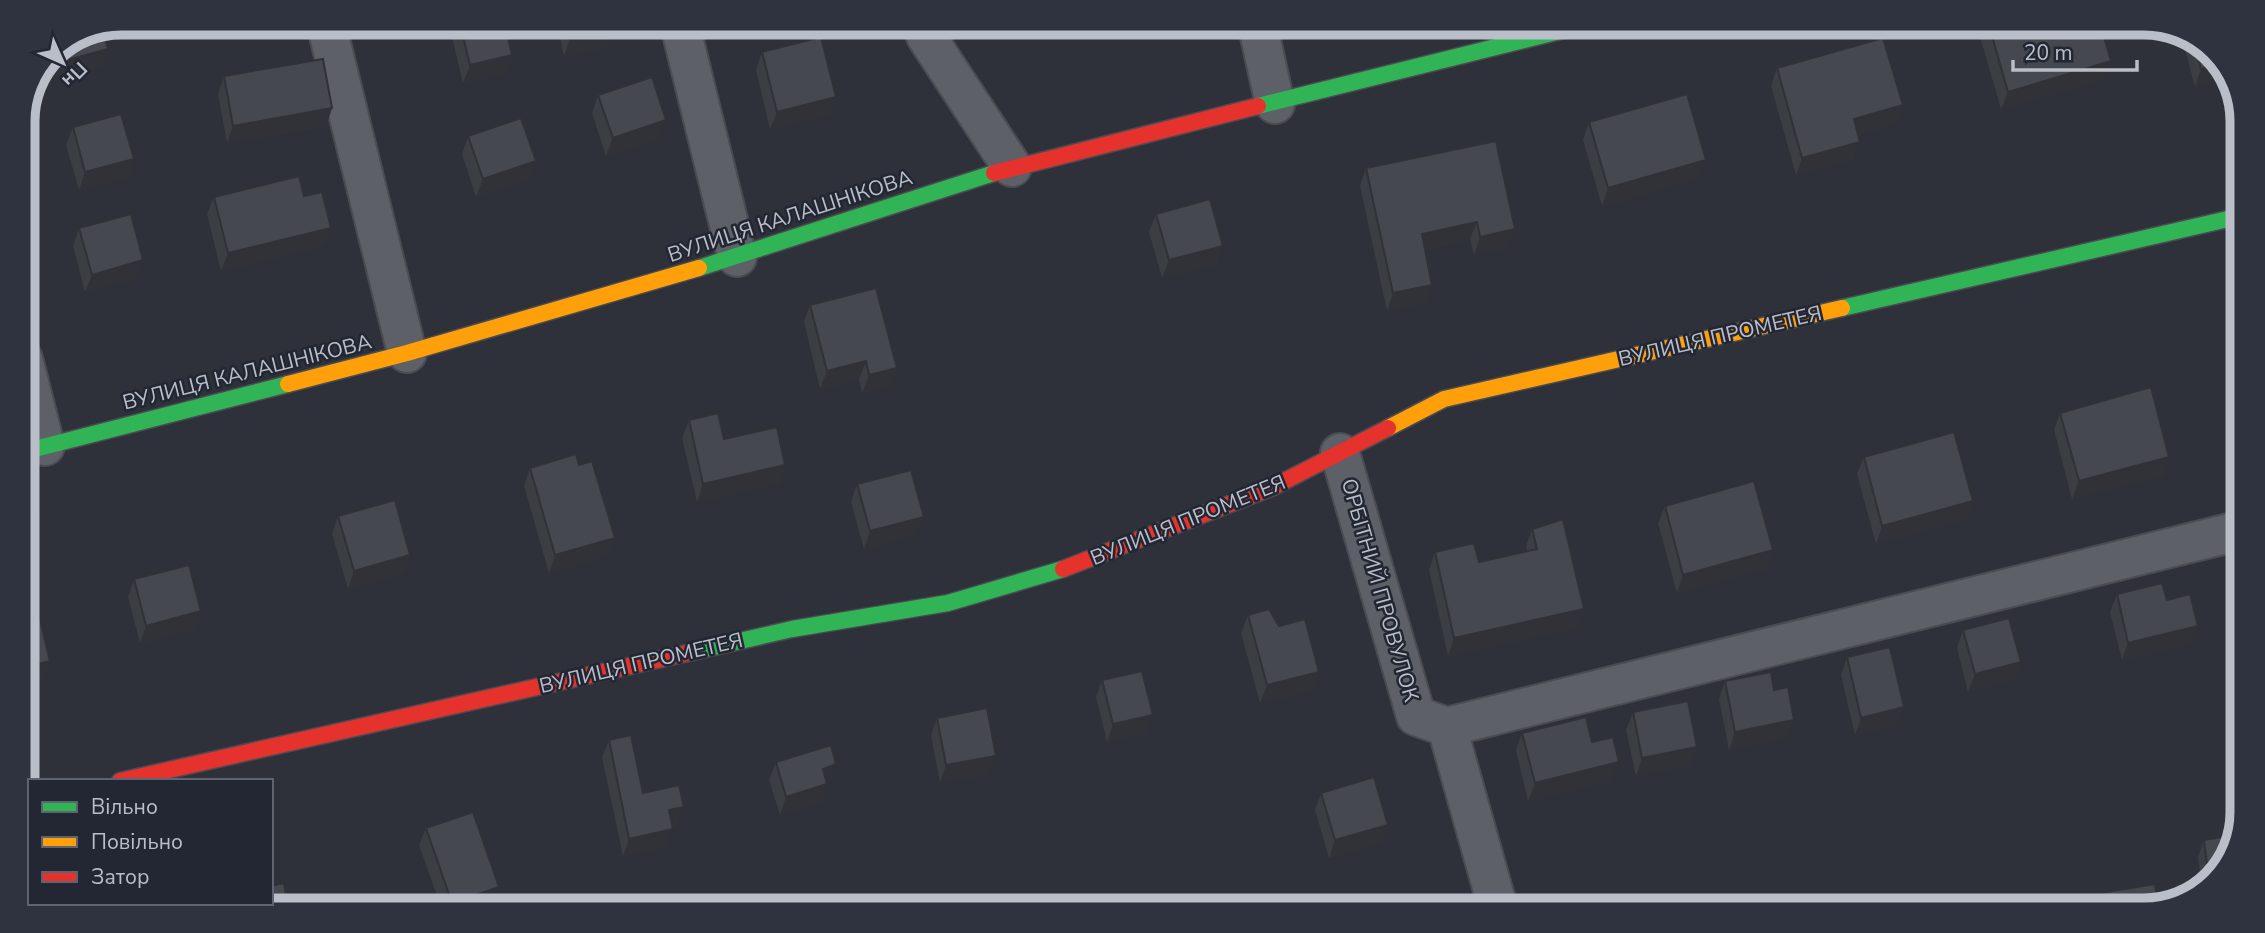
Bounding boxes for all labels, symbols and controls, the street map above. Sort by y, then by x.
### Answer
north arrow [28,28,98,98]
scale bar [2013,28,2137,72]
text: 20 m [2024,39,2073,67]
text: Пн [56,56,93,93]
street label: ВУЛИЦЯ КАЛАШНІКОВА [664,163,916,269]
street label: ВУЛИЦЯ ПРОМЕТЕЯ [1615,299,1825,373]
street label: ВУЛИЦЯ КАЛАШНІКОВА [120,327,374,417]
street label: ВУЛИЦЯ ПРОМЕТЕЯ [1086,468,1290,572]
street label: ОРБІТНИЙ ПРОВУЛОК [1335,475,1425,705]
street label: ВУЛИЦЯ ПРОМЕТЕЯ [536,626,746,700]
legend [28,779,273,905]
text: Вільно [91,793,158,821]
text: Повільно [91,828,183,856]
text: Затор [91,863,149,891]

